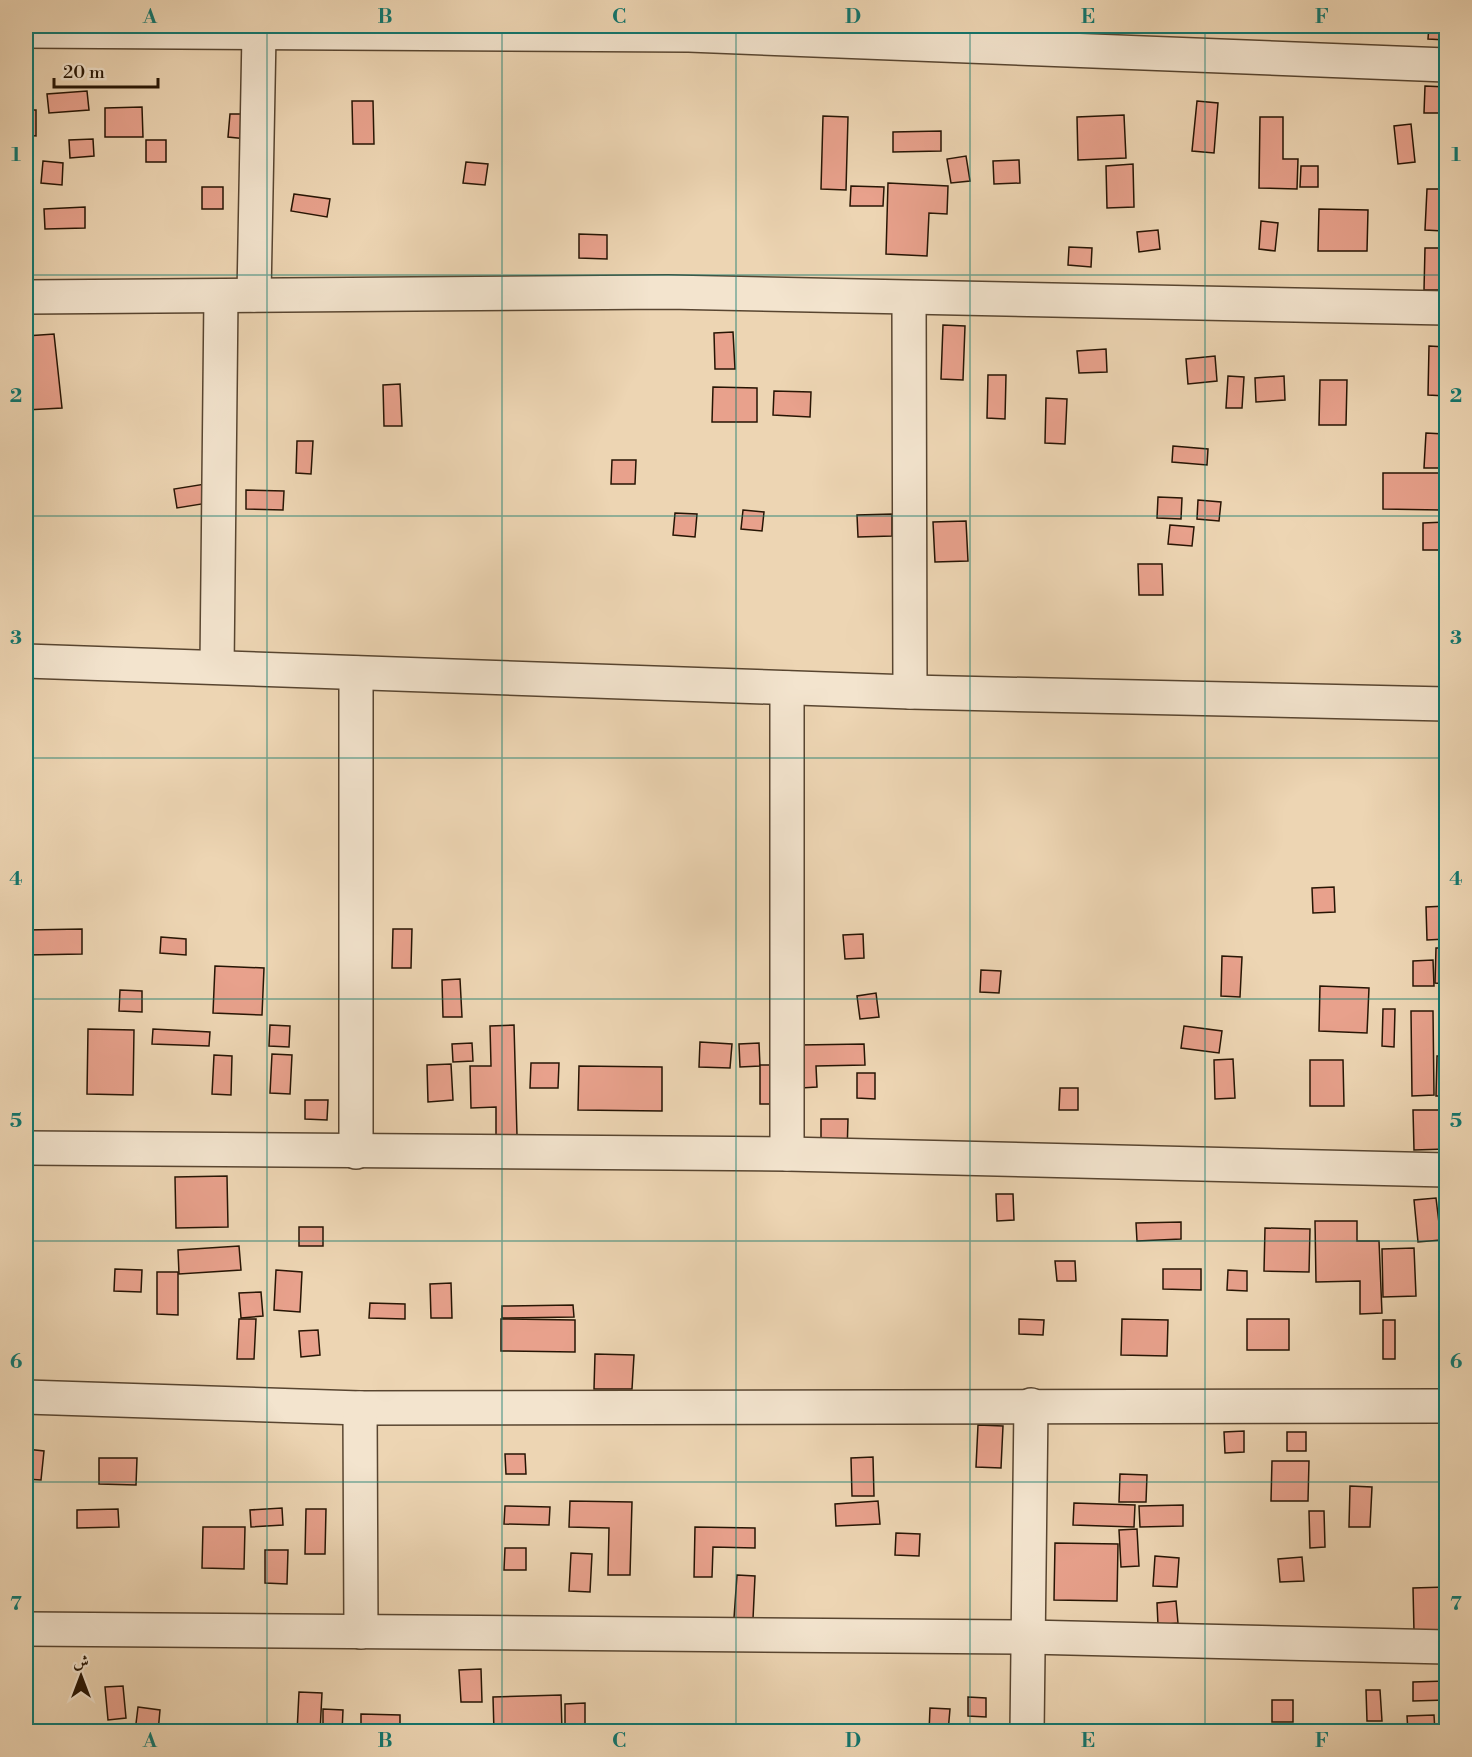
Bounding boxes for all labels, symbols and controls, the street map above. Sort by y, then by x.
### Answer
text: A [142,5,158,30]
text: B [377,5,393,30]
text: C [612,5,626,30]
text: D [845,5,861,30]
text: E [1081,5,1095,30]
text: F [1315,5,1329,30]
scale bar [54,51,158,89]
text: 20 m [63,61,105,84]
text: 1 [11,143,21,168]
text: 1 [1451,143,1461,168]
text: 2 [10,384,22,409]
text: 2 [1450,384,1462,409]
text: 3 [10,626,22,651]
text: 3 [1450,626,1462,651]
text: 4 [9,867,23,892]
text: 4 [1449,867,1463,892]
text: 5 [10,1109,22,1134]
text: 5 [1450,1109,1462,1134]
text: 6 [10,1350,23,1375]
text: 6 [1450,1350,1463,1375]
text: 7 [10,1592,22,1617]
text: 7 [1450,1592,1462,1617]
north arrow [51,1646,111,1706]
text: ش [73,1652,89,1672]
text: A [142,1729,158,1754]
text: B [377,1729,393,1754]
text: C [612,1729,626,1754]
text: D [845,1729,861,1754]
text: E [1081,1729,1095,1754]
text: F [1315,1729,1329,1754]

